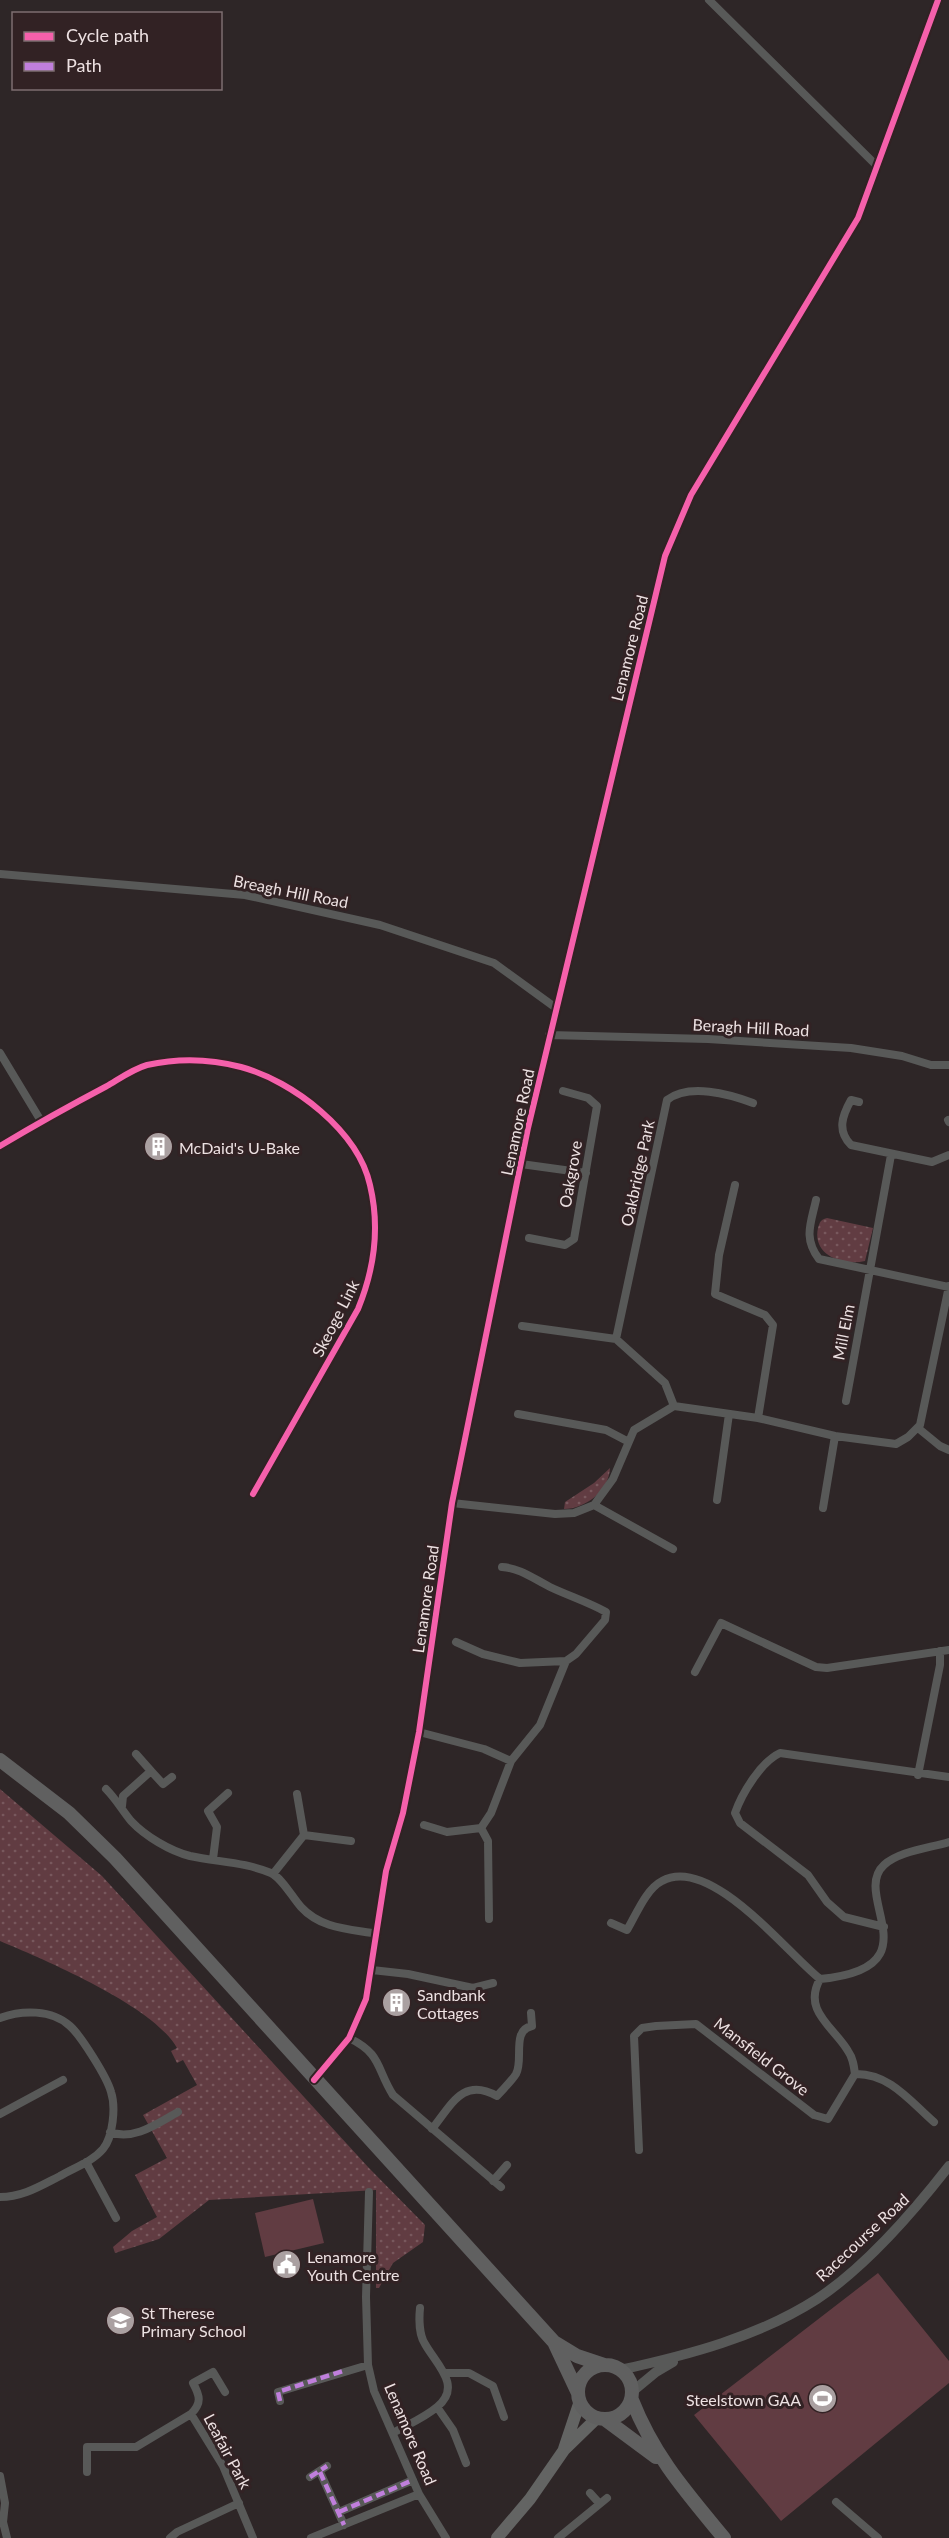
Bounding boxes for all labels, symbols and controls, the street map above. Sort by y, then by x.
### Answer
legend [12,12,222,90]
text: Cycle path [66,24,149,46]
text: Path [66,54,102,76]
street label: Lenamore Road [607,593,651,703]
street label: Breagh Hill Road [232,871,350,911]
street label: Beragh Hill Road [692,1014,810,1040]
street label: Lenamore Road [496,1067,538,1177]
street label: Oakbridge Park [616,1117,658,1228]
building icon: McDaid's U-Bake [142,1131,174,1163]
place label: McDaid's U-Bake [179,1138,300,1157]
street label: Oakgrove [555,1139,585,1209]
street label: Skeoge Link [308,1276,363,1360]
street label: Mill Elm [828,1303,858,1361]
street label: Lenamore Road [408,1544,442,1654]
place label: Sandbank Cottages [417,1985,486,2022]
building icon: Sandbank Cottages [380,1987,412,2019]
street label: Mansfield Grove [711,2013,813,2099]
street label: Racecourse Road [812,2189,912,2285]
place label: Lenamore Youth Centre [307,2247,399,2284]
public building icon: Lenamore Youth Centre [270,2249,302,2281]
place label: St Therese Primary School [141,2303,246,2340]
school or university icon: St Therese Primary School [104,2305,136,2337]
street label: Lenamore Road [381,2380,441,2488]
sports icon: Steelstown GAA [806,2383,838,2415]
place label: Steelstown GAA [686,2390,801,2409]
street label: Leafair Park [200,2410,256,2492]

